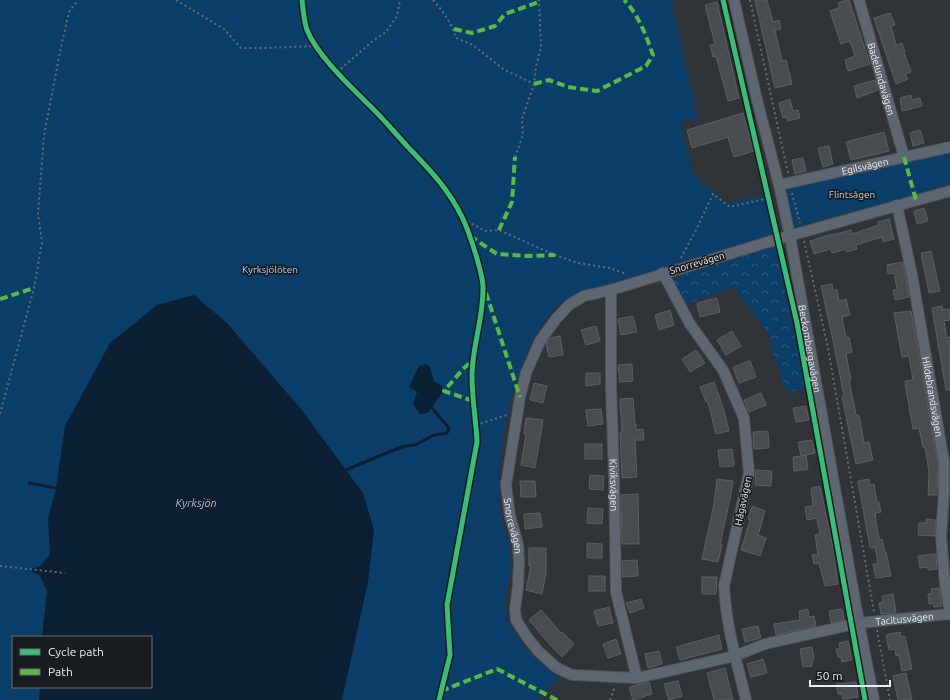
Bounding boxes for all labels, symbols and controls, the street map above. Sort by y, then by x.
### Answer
street label: Badelundavägen [866,41,897,116]
street label: Egilsvägen [840,155,889,176]
park label: Flintsågen [829,189,875,200]
street label: Snorrevägen [668,250,726,276]
park label: Kyrksjölöten [242,264,298,275]
street label: Beckombergavägen [797,304,823,393]
street label: Hildebrandsvägen [921,356,945,438]
street label: Kiviksvägen [608,459,620,511]
street label: Hågavägen [732,475,754,527]
water label: Kyrksjön [175,497,217,509]
street label: Snorrevägen [502,497,524,554]
street label: Tacitusvägen [875,610,934,627]
legend [12,636,152,688]
text: Cycle path [48,645,104,658]
scale bar [810,662,890,688]
text: Path [48,665,73,678]
text: 50 m [816,669,843,682]

